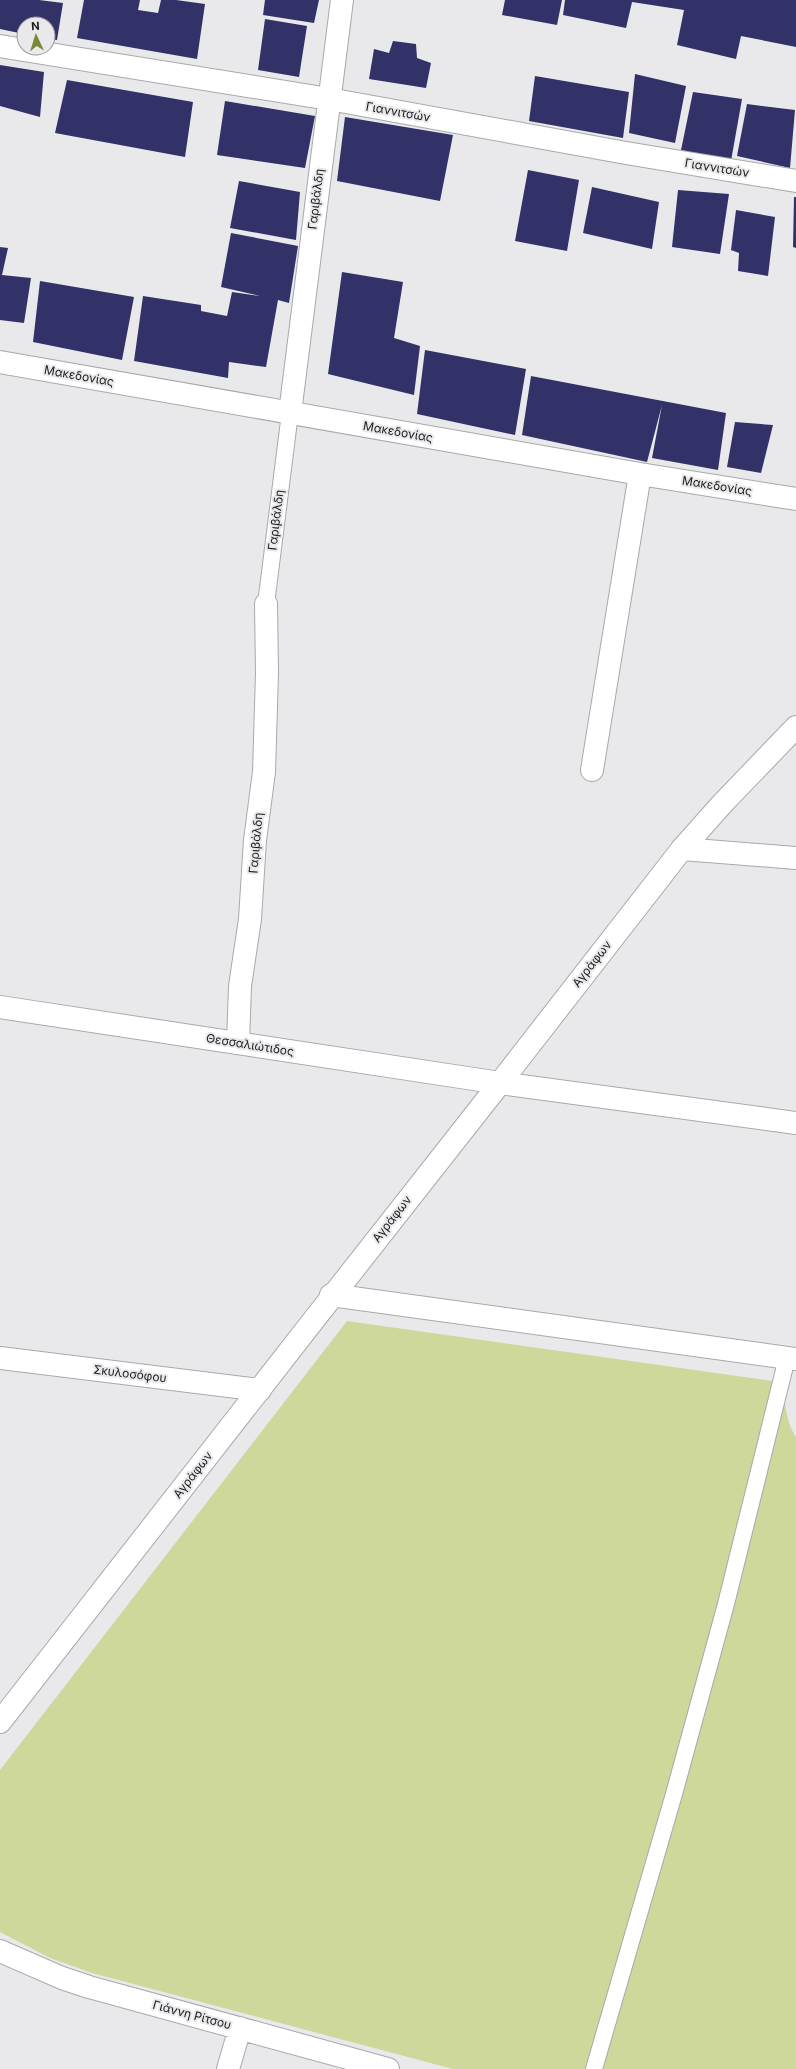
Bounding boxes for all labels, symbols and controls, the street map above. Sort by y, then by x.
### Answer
north arrow [16,16,56,56]
text: N [31,19,40,33]
street label: Γιαννιτσών [365,98,431,125]
street label: Γιαννιτσών [684,155,750,180]
street label: Γαριβάλδη [304,168,327,230]
street label: Μακεδονίας [43,362,115,389]
street label: Μακεδονίας [362,418,434,445]
street label: Μακεδονίας [681,473,753,498]
street label: Γαριβάλδη [264,489,287,551]
street label: Γαριβάλδη [245,812,266,874]
street label: Αγράφων [569,937,614,990]
street label: Θεσσαλιώτιδος [205,1030,295,1059]
street label: Αγράφων [369,1192,414,1245]
street label: Σκυλοσόφου [93,1362,168,1385]
street label: Αγράφων [170,1448,215,1501]
street label: Γιάννη Ρίτσου [151,1997,233,2032]

